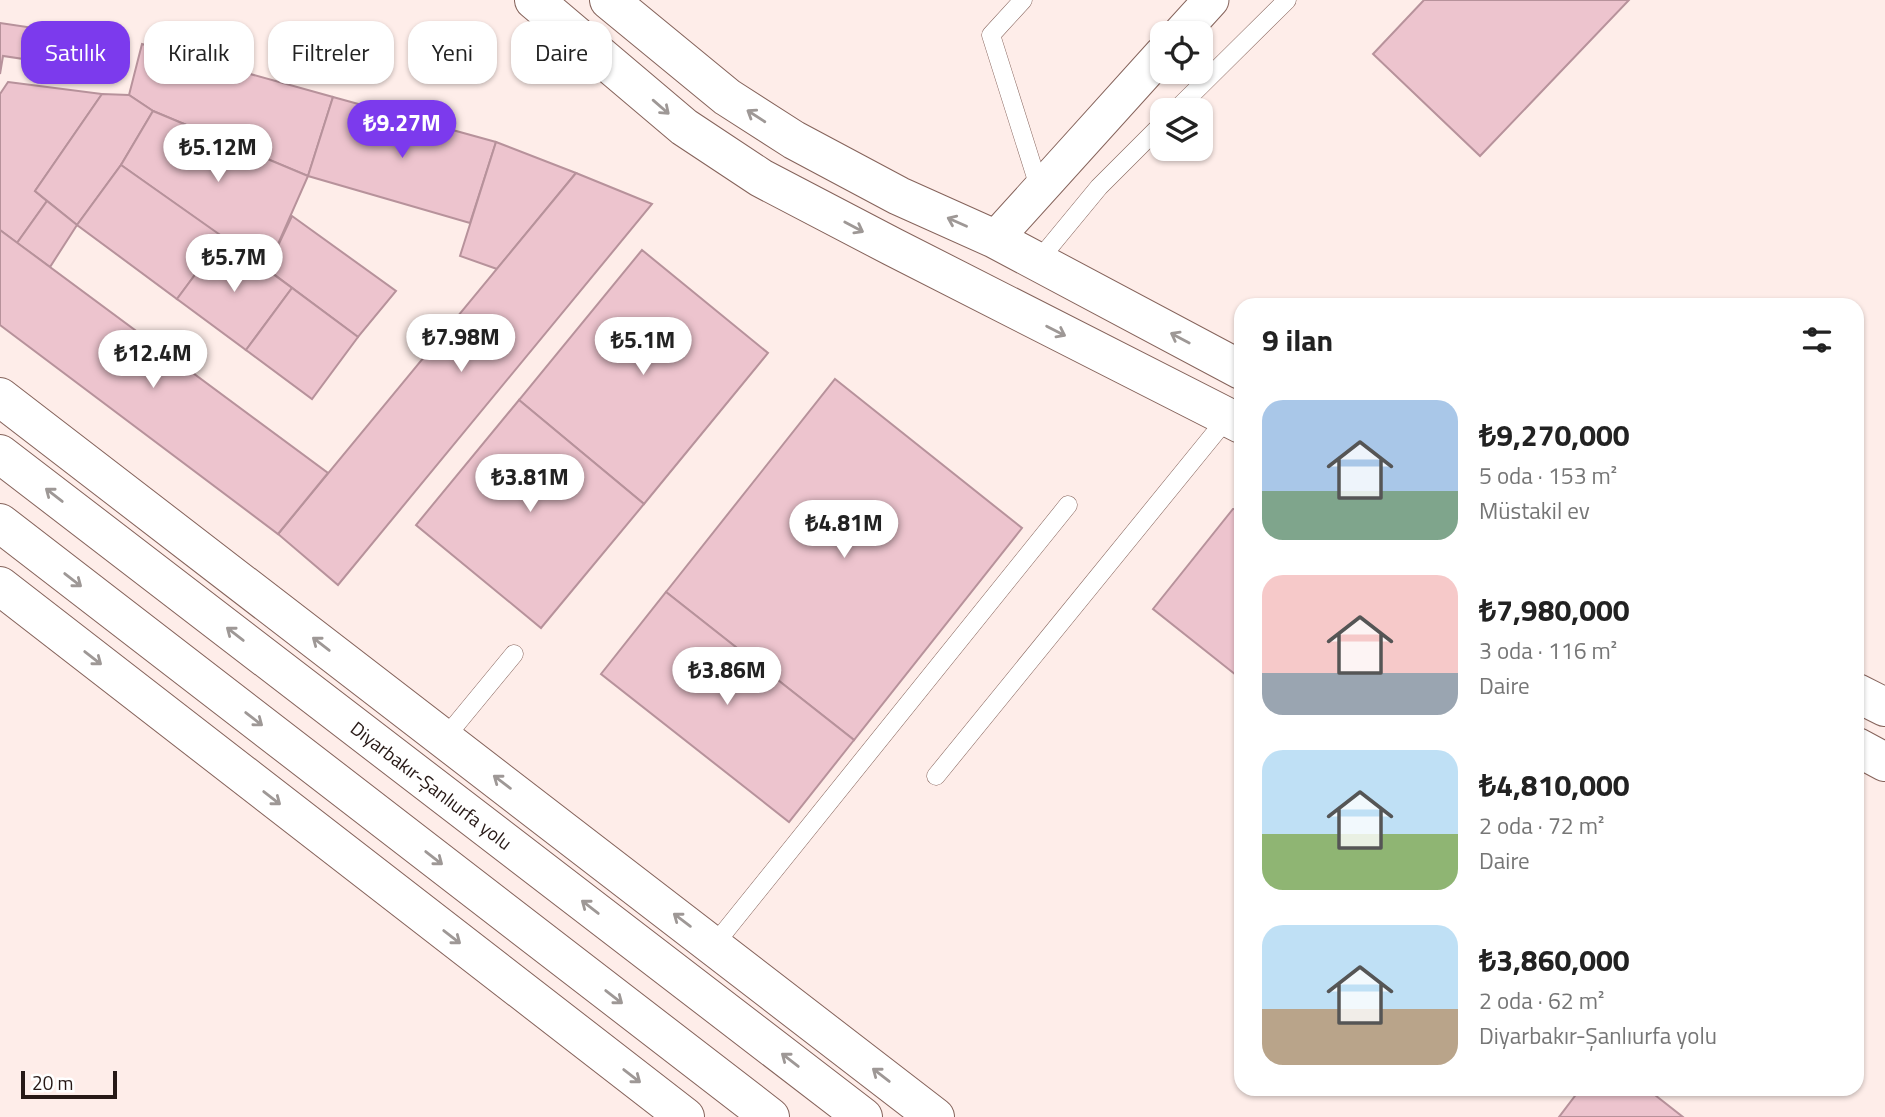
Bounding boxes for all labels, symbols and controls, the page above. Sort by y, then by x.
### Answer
chip: Satılık [21,21,130,84]
chip: Kiralık [144,21,254,84]
chip: Filtreler [268,21,394,84]
chip: Yeni [408,21,497,84]
chip: Daire [511,21,612,84]
map controls [1150,21,1213,161]
button: locate [1150,21,1213,84]
button: layers [1150,98,1213,161]
one-way arrow [652,99,670,115]
pin: ₺9.27M [345,100,459,160]
text: ₺9.27M [363,105,441,140]
one-way arrow [747,109,767,123]
pin: ₺5.12M [161,124,275,184]
text: ₺5.12M [179,129,257,164]
one-way arrow [947,215,968,228]
one-way arrow [843,220,864,234]
pin: ₺5.7M [185,234,283,294]
text: ₺5.7M [202,239,266,274]
pin: ₺7.98M [404,314,518,374]
text: 9 ilan [1262,317,1333,363]
pin: ₺5.1M [594,318,692,377]
text: ₺7.98M [422,319,500,354]
icon: filters [1798,321,1836,359]
text: ₺5.1M [611,322,675,357]
one-way arrow [1045,324,1066,338]
pin: ₺12.4M [96,330,210,390]
one-way arrow [1171,331,1191,345]
text: ₺12.4M [114,335,192,370]
text: ₺9,270,000 [1479,412,1630,458]
icon: home [1318,428,1402,512]
pin: ₺3.81M [473,454,587,514]
text: 5 oda · 153 m² [1479,458,1617,493]
text: ₺3.81M [491,459,569,494]
one-way arrow [46,488,64,503]
text: Müstakil ev [1479,493,1590,528]
pin: ₺4.81M [787,500,901,560]
text: ₺4.81M [805,505,883,540]
one-way arrow [64,572,82,587]
text: ₺7,980,000 [1479,587,1630,633]
icon: home [1318,603,1402,687]
one-way arrow [226,627,245,641]
text: 3 oda · 116 m² [1479,633,1617,668]
one-way arrow [312,636,331,651]
pin: ₺3.86M [670,648,784,707]
one-way arrow [83,651,101,666]
text: ₺3.86M [688,652,766,687]
text: Daire [1479,668,1530,703]
one-way arrow [244,711,262,726]
street label: Diyarbakır-Şanlıurfa yolu [345,714,519,856]
text: ₺4,810,000 [1479,762,1630,808]
one-way arrow [493,775,511,790]
icon: home [1318,778,1402,862]
one-way arrow [263,790,281,805]
text: 2 oda · 72 m² [1479,808,1604,843]
text: Daire [1479,843,1530,878]
one-way arrow [424,850,442,865]
one-way arrow [581,899,600,914]
one-way arrow [674,913,692,928]
one-way arrow [443,929,461,945]
text: ₺3,860,000 [1479,937,1630,983]
icon: home [1318,953,1402,1037]
text: 2 oda · 62 m² [1479,983,1604,1018]
one-way arrow [604,989,623,1004]
text: Diyarbakır-Şanlıurfa yolu [1479,1018,1717,1053]
one-way arrow [781,1053,800,1068]
scale bar [21,1068,117,1100]
text: 20 m [32,1068,73,1097]
one-way arrow [873,1068,891,1083]
one-way arrow [622,1069,641,1084]

